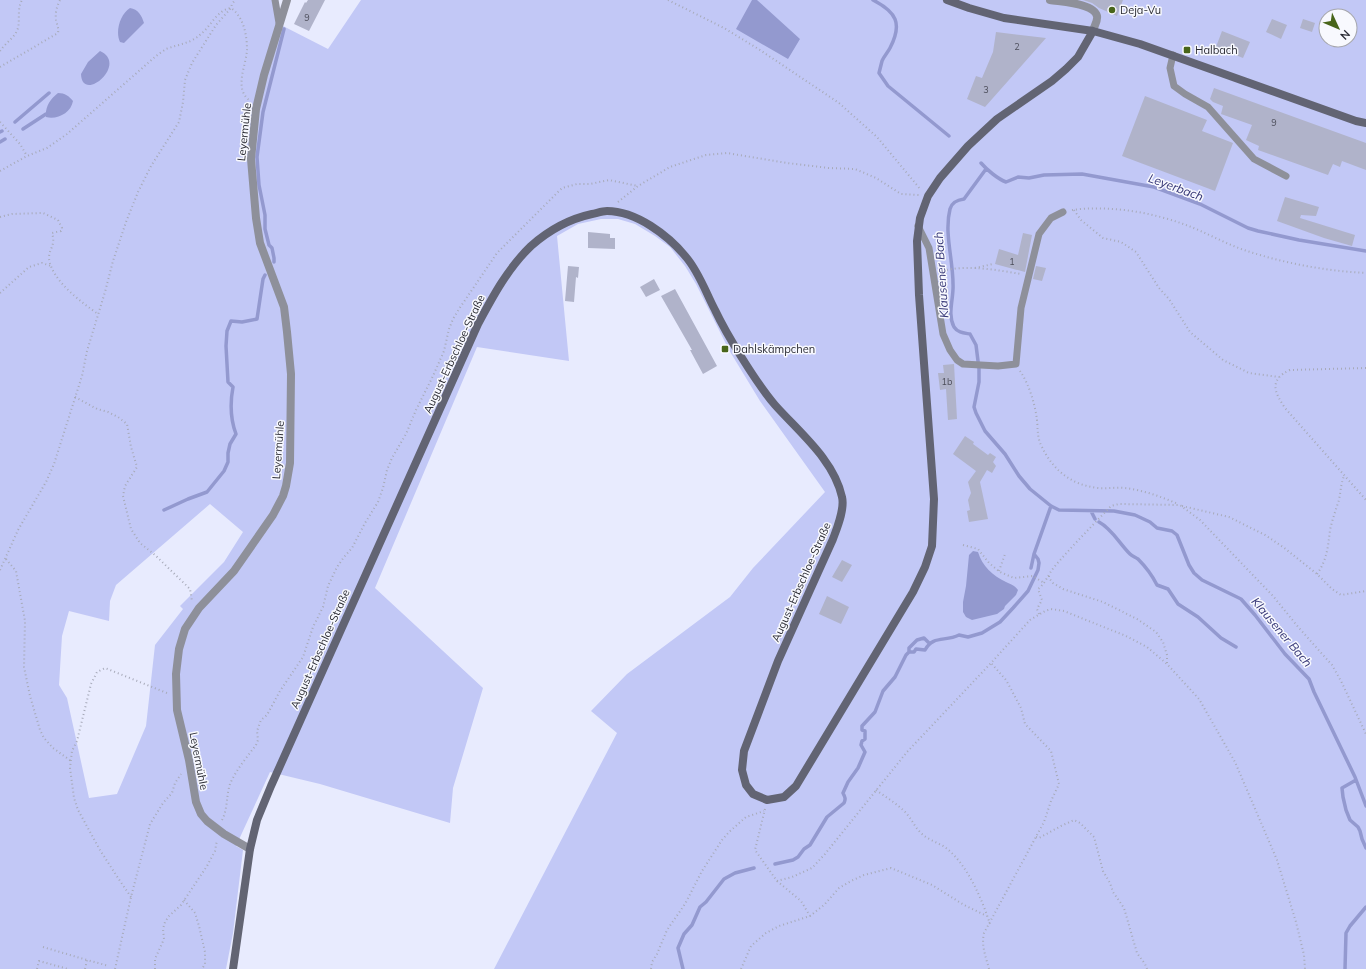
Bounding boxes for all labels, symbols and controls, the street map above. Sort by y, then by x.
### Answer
place label: Deja-Vu [1120,3,1161,17]
marker: Deja-Vu [1107,5,1117,15]
north arrow [1318,8,1358,48]
house number: 9 [304,12,310,23]
text: N [1337,27,1353,43]
house number: 2 [1014,41,1020,52]
place label: Halbach [1195,43,1238,57]
marker: Halbach [1182,45,1192,55]
house number: 3 [983,84,989,95]
street label: Leyermühle [234,102,254,162]
house number: 9 [1271,117,1277,128]
water label: Leyerbach [1146,170,1206,204]
water label: Klausener Bach [931,231,951,319]
house number: 1 [1009,256,1015,267]
street label: August-Erbschloe-Straße [420,292,488,416]
place label: Dahlskämpchen [733,342,815,356]
marker: Dahlskämpchen [720,344,730,354]
house number: 1b [942,376,952,387]
street label: Leyermühle [269,420,287,480]
street label: August-Erbschloe-Straße [768,520,834,644]
street label: August-Erbschloe-Straße [287,587,353,711]
water label: Klausener Bach [1248,594,1316,670]
street label: Leyermühle [187,731,211,791]

